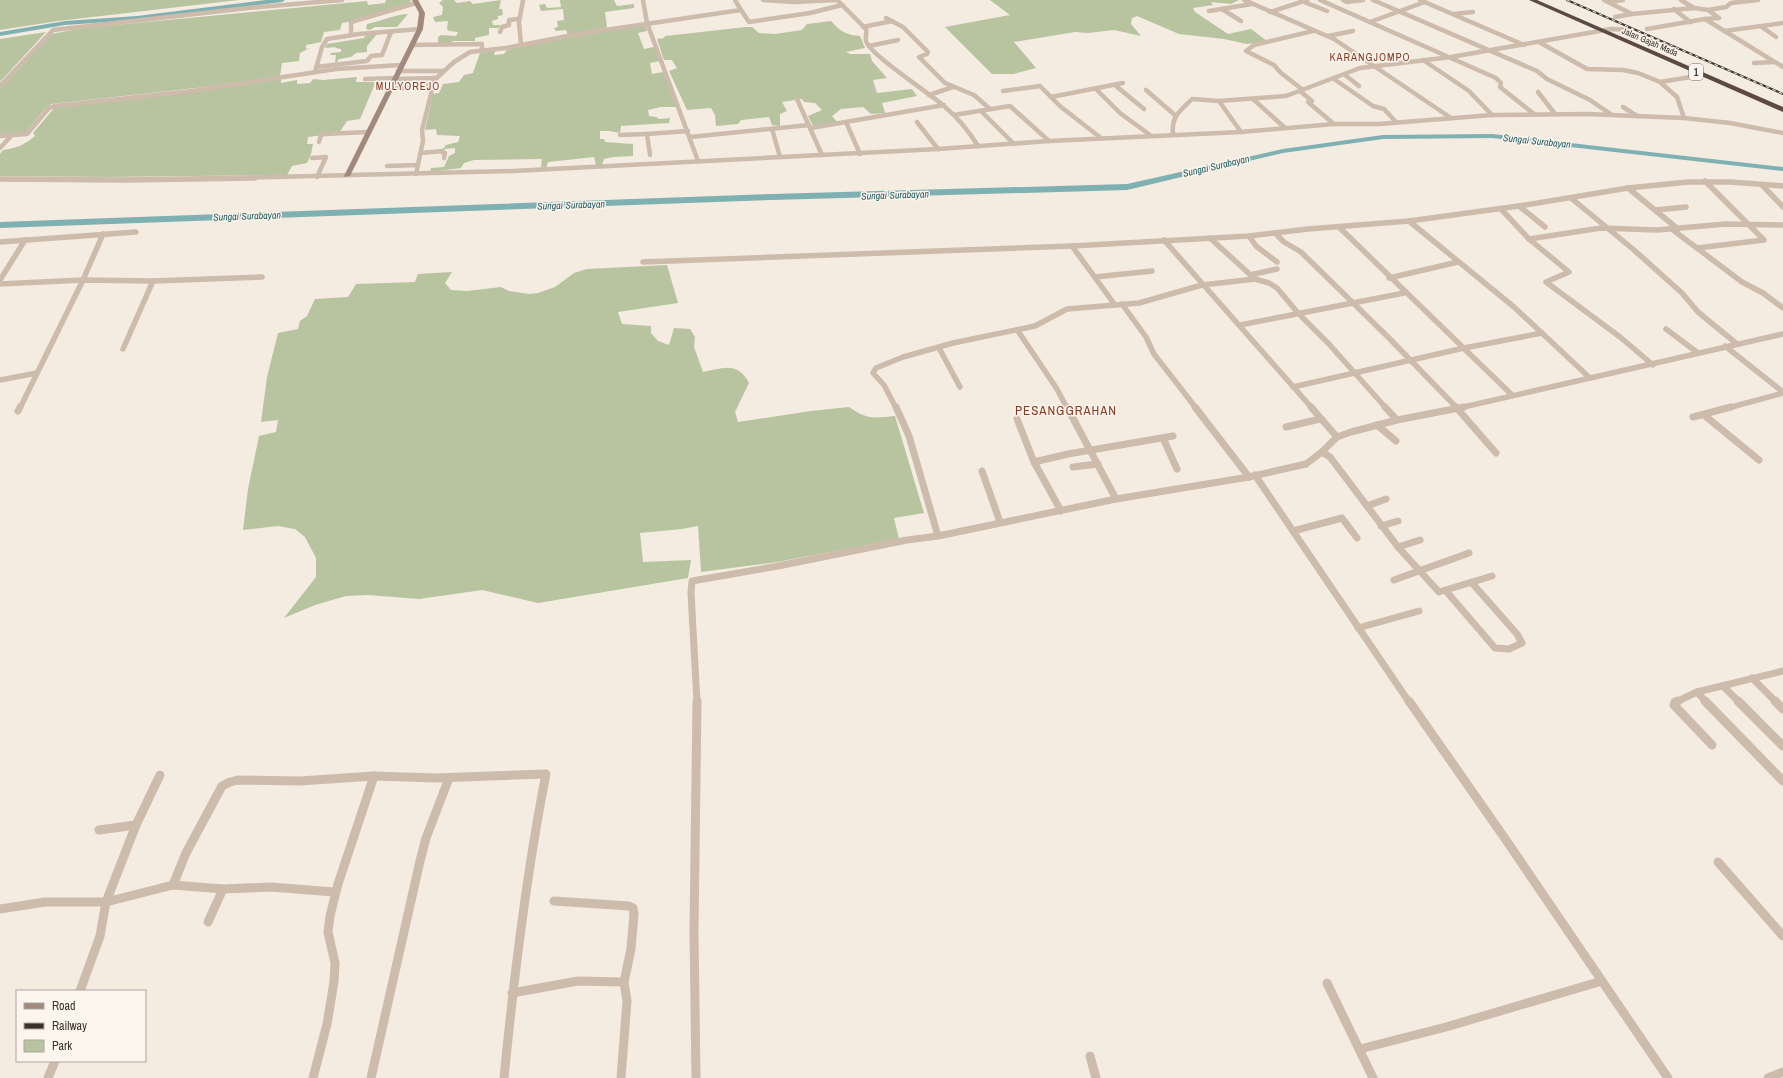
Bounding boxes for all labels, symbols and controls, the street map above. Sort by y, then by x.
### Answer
street label: Jalan Gajah Mada [1620,25,1680,59]
district label: KARANGJOMPO [1329,50,1411,64]
road number: 1 [1689,64,1703,80]
district label: MULYOREJO [376,79,440,93]
water label: Sungai Surabayan [1503,131,1572,151]
water label: Sungai Surabayan [1181,152,1251,180]
water label: Sungai Surabayan [861,187,930,203]
water label: Sungai Surabayan [537,197,606,213]
water label: Sungai Surabayan [213,208,282,224]
district label: PESANGGRAHAN [1015,402,1117,419]
legend [16,990,146,1062]
text: Road [52,998,76,1014]
text: Railway [52,1018,87,1034]
text: Park [52,1038,72,1054]

